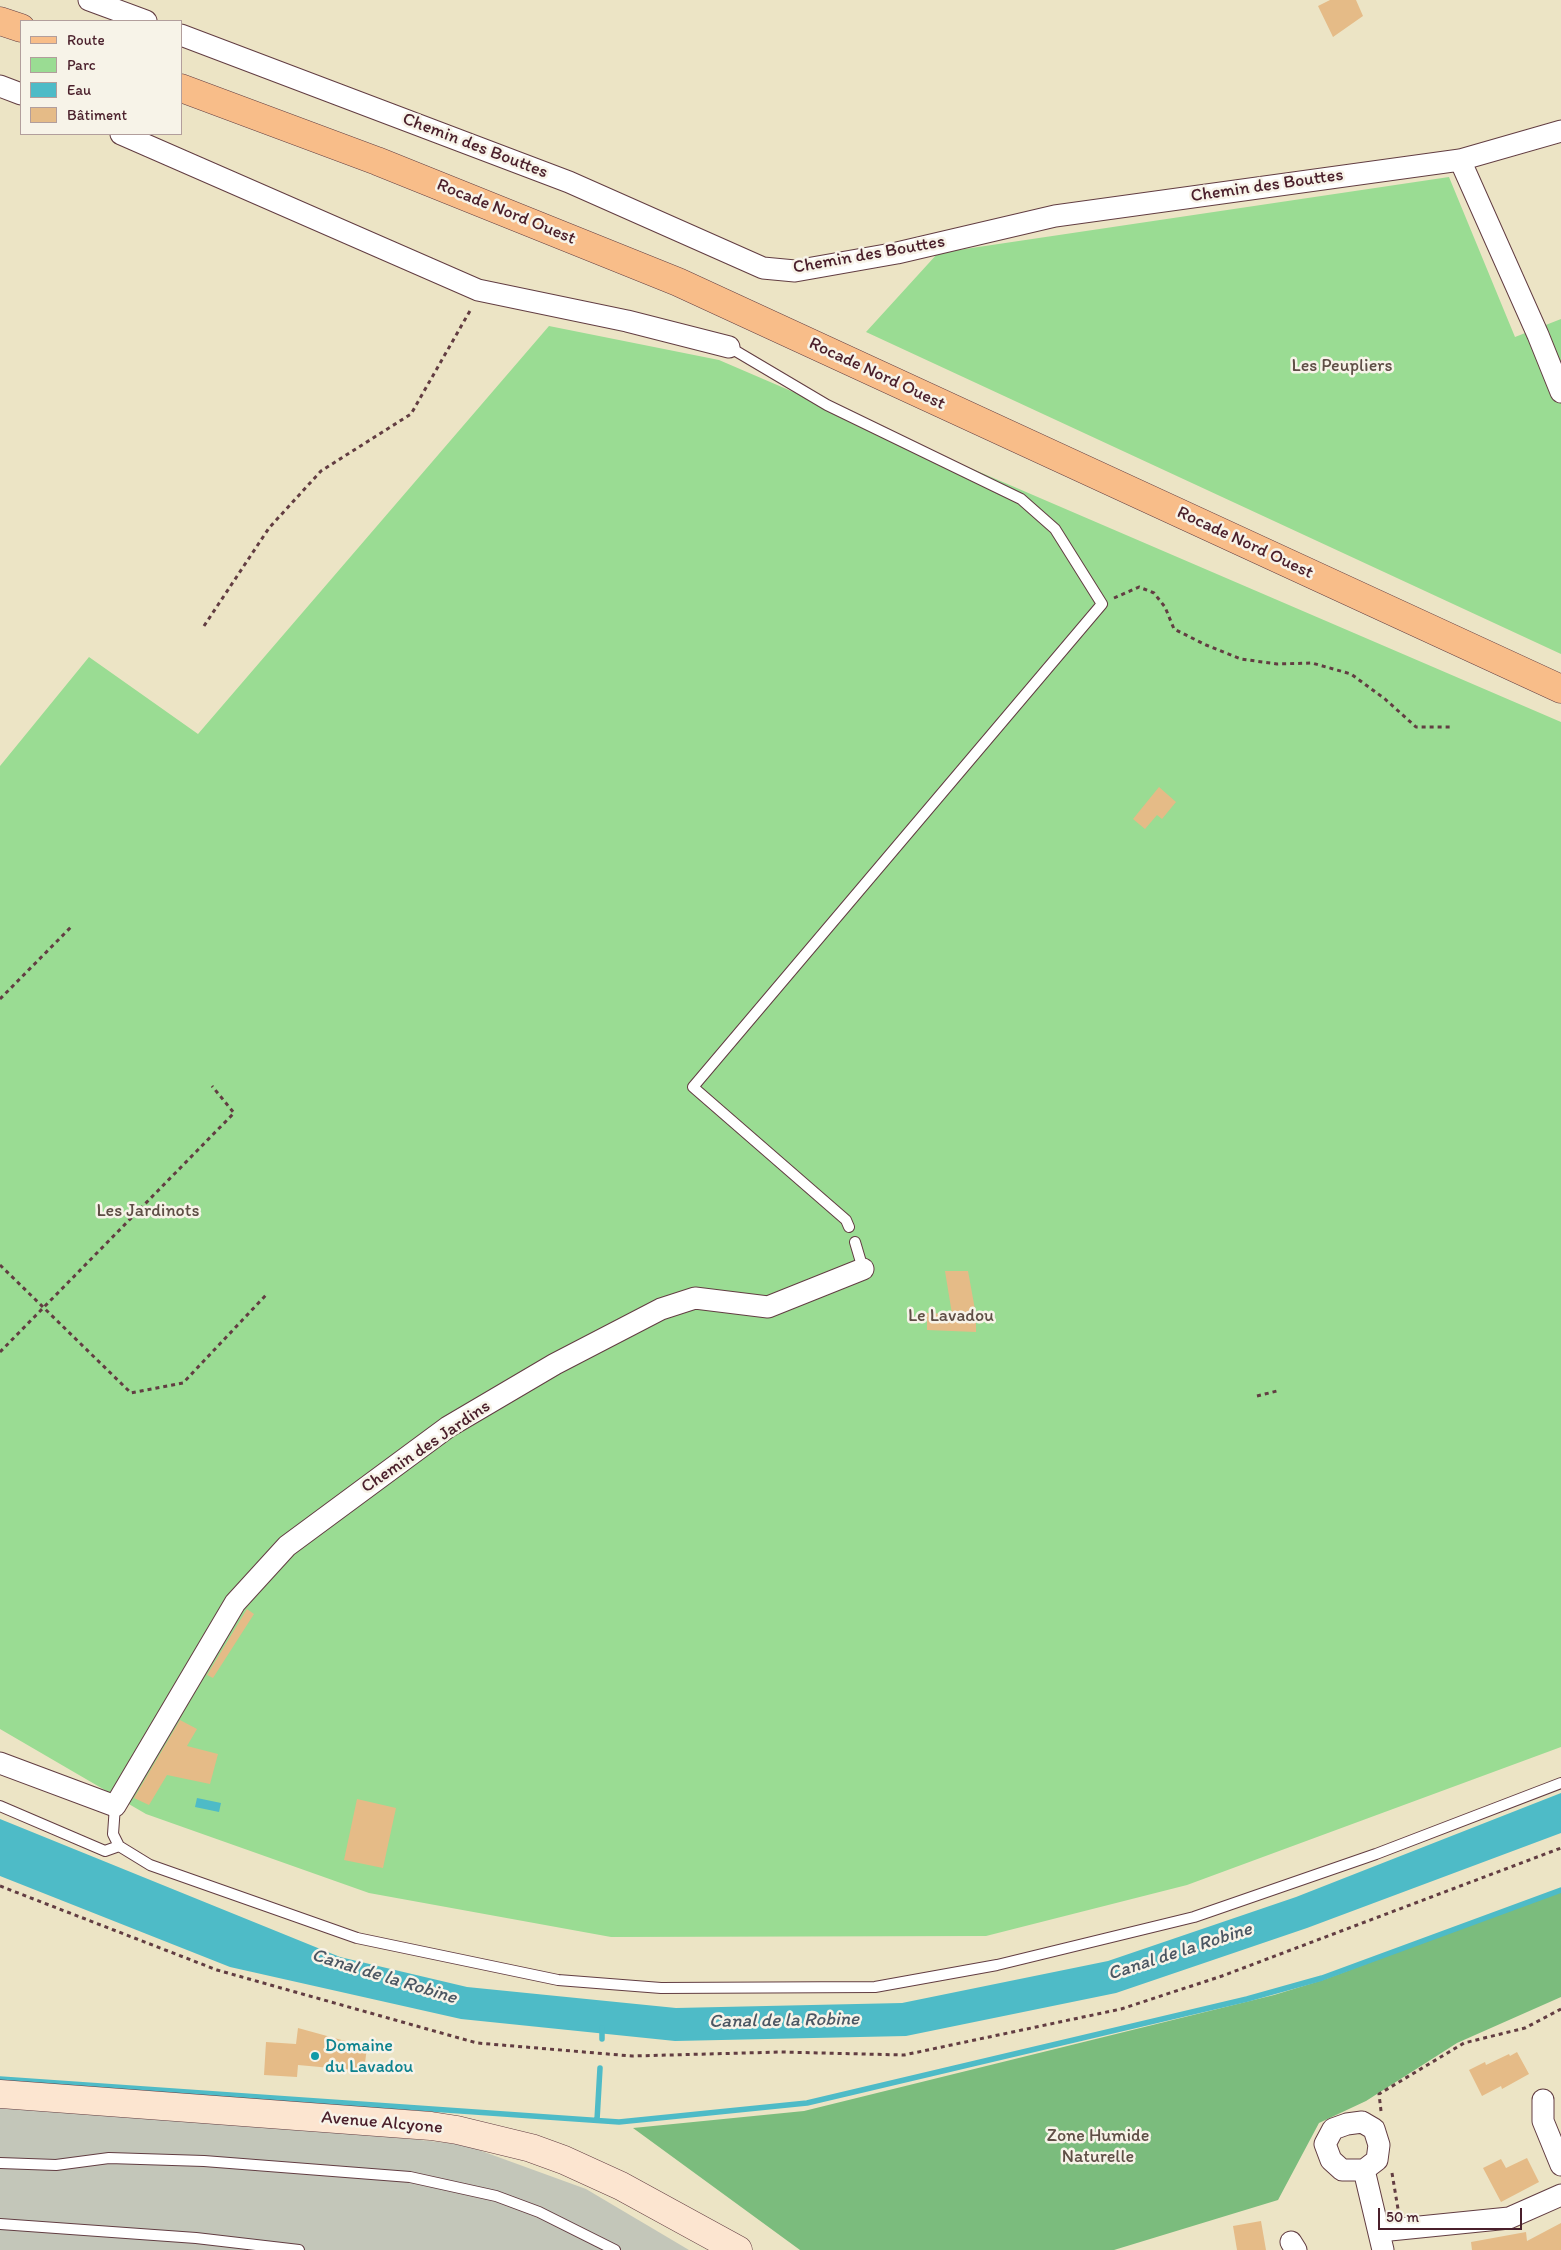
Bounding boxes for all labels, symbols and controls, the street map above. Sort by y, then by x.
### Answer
legend [20,20,182,135]
text: Route [67,31,105,49]
text: Parc [67,56,96,74]
text: Eau [67,81,91,99]
text: Bâtiment [67,106,127,124]
street label: Chemin des Bouttes [399,108,551,184]
street label: Chemin des Bouttes [1189,165,1345,207]
street label: Rocade Nord Ouest [433,174,579,250]
street label: Chemin des Bouttes [791,231,947,279]
street label: Rocade Nord Ouest [805,333,949,415]
park label: Les Peupliers [1292,355,1392,377]
street label: Rocade Nord Ouest [1173,502,1317,584]
park label: Les Jardinots [96,1200,200,1222]
park label: Le Lavadou [908,1305,994,1327]
street label: Chemin des Jardins [357,1396,495,1498]
water label: Canal de la Robine [1105,1918,1255,1986]
water label: Canal de la Robine [309,1944,459,2010]
water label: Canal de la Robine [709,2008,859,2034]
place label: Domaine du Lavadou [325,2035,413,2078]
marker: Domaine du Lavadou [309,2050,321,2062]
street label: Avenue Alcyone [320,2107,444,2139]
park label: Zone Humide Naturelle [1047,2125,1149,2168]
scale bar [1381,2198,1525,2230]
text: 50 m [1386,2208,1419,2226]

